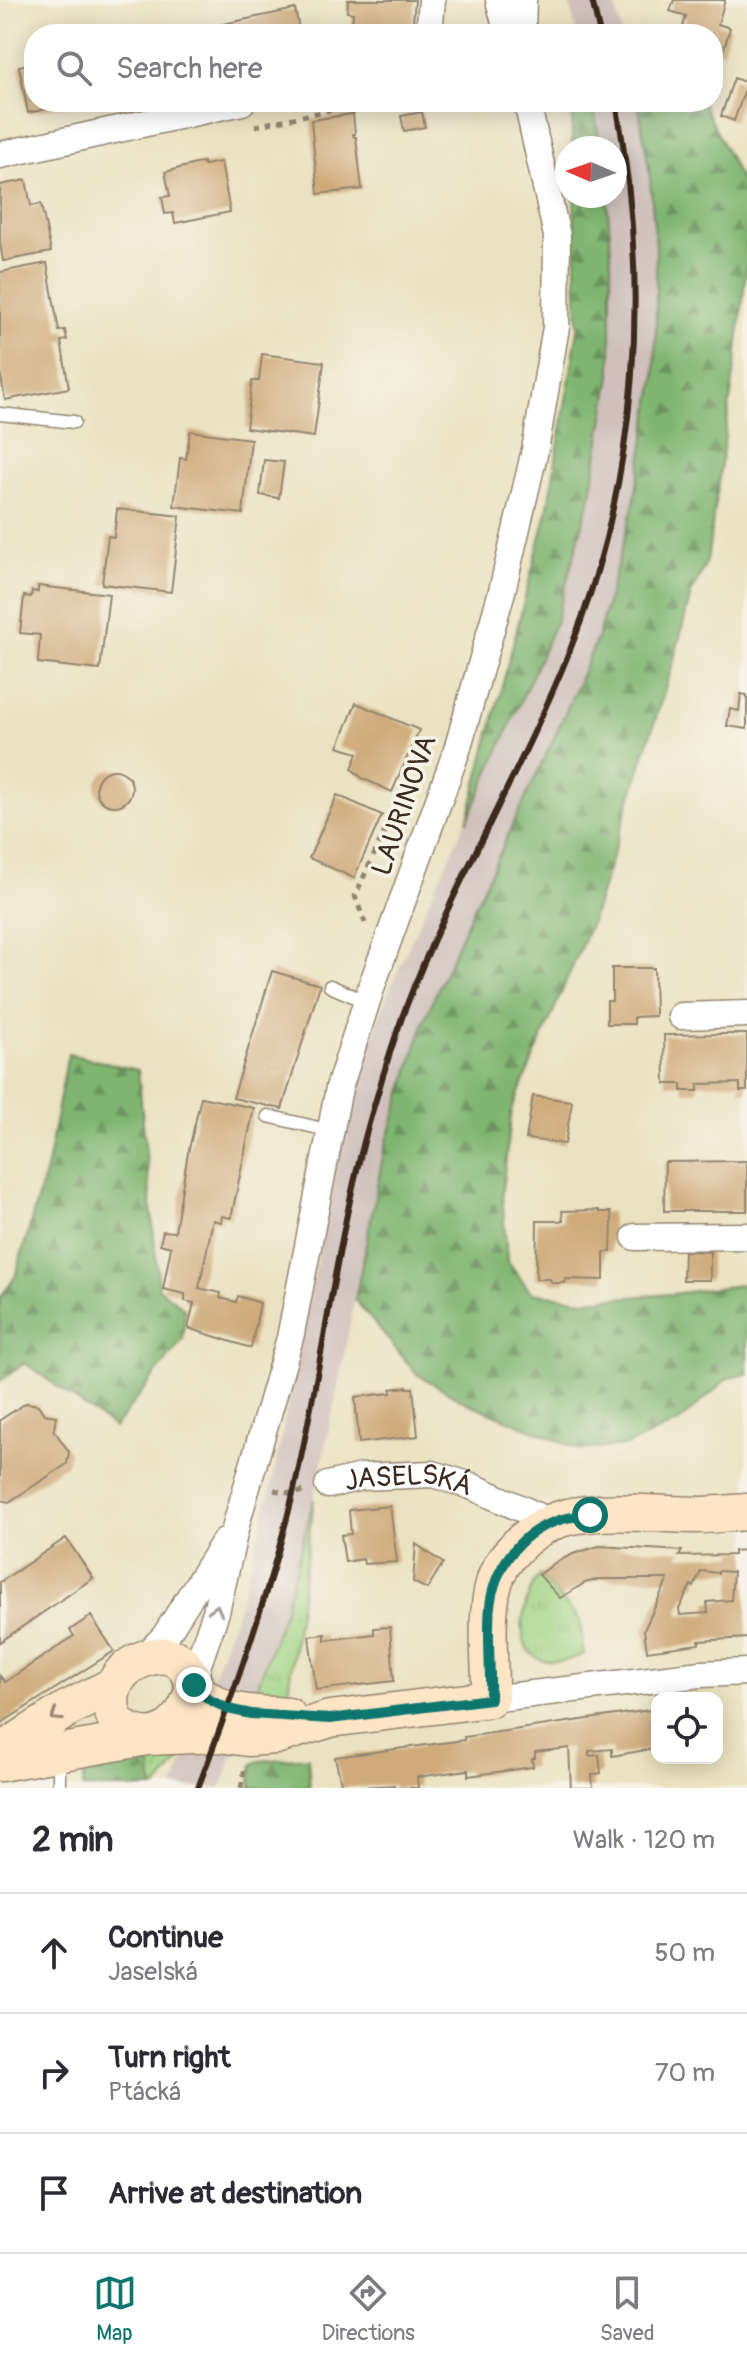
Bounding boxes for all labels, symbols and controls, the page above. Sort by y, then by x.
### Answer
search box [24,24,723,112]
icon: search [52,46,96,90]
text: Search here [116,50,263,87]
north arrow [555,136,627,208]
street label: LAURINOVA [364,731,445,880]
street label: JASELSKÁ [341,1458,477,1505]
route start [572,1497,608,1533]
one-way arrow [206,1604,223,1618]
route end [176,1667,212,1703]
map controls [651,1692,723,1764]
button: locate [651,1692,723,1764]
one-way arrow [50,1706,65,1721]
text: 2 min [32,1819,114,1862]
text: Walk · 120 m [573,1824,715,1856]
text: Continue [108,1919,223,1956]
icon: ahead [32,1931,76,1975]
text: 50 m [654,1937,715,1969]
text: Jaselská [108,1956,198,1988]
text: Turn right [108,2039,231,2076]
icon: right [32,2051,76,2095]
text: 70 m [655,2057,715,2089]
text: Ptácká [108,2076,181,2108]
icon: arrive [32,2171,76,2215]
text: Arrive at destination [108,2175,362,2212]
tab: Map [93,2271,137,2347]
tab: Directions [322,2271,415,2347]
tab: Saved [600,2271,654,2347]

